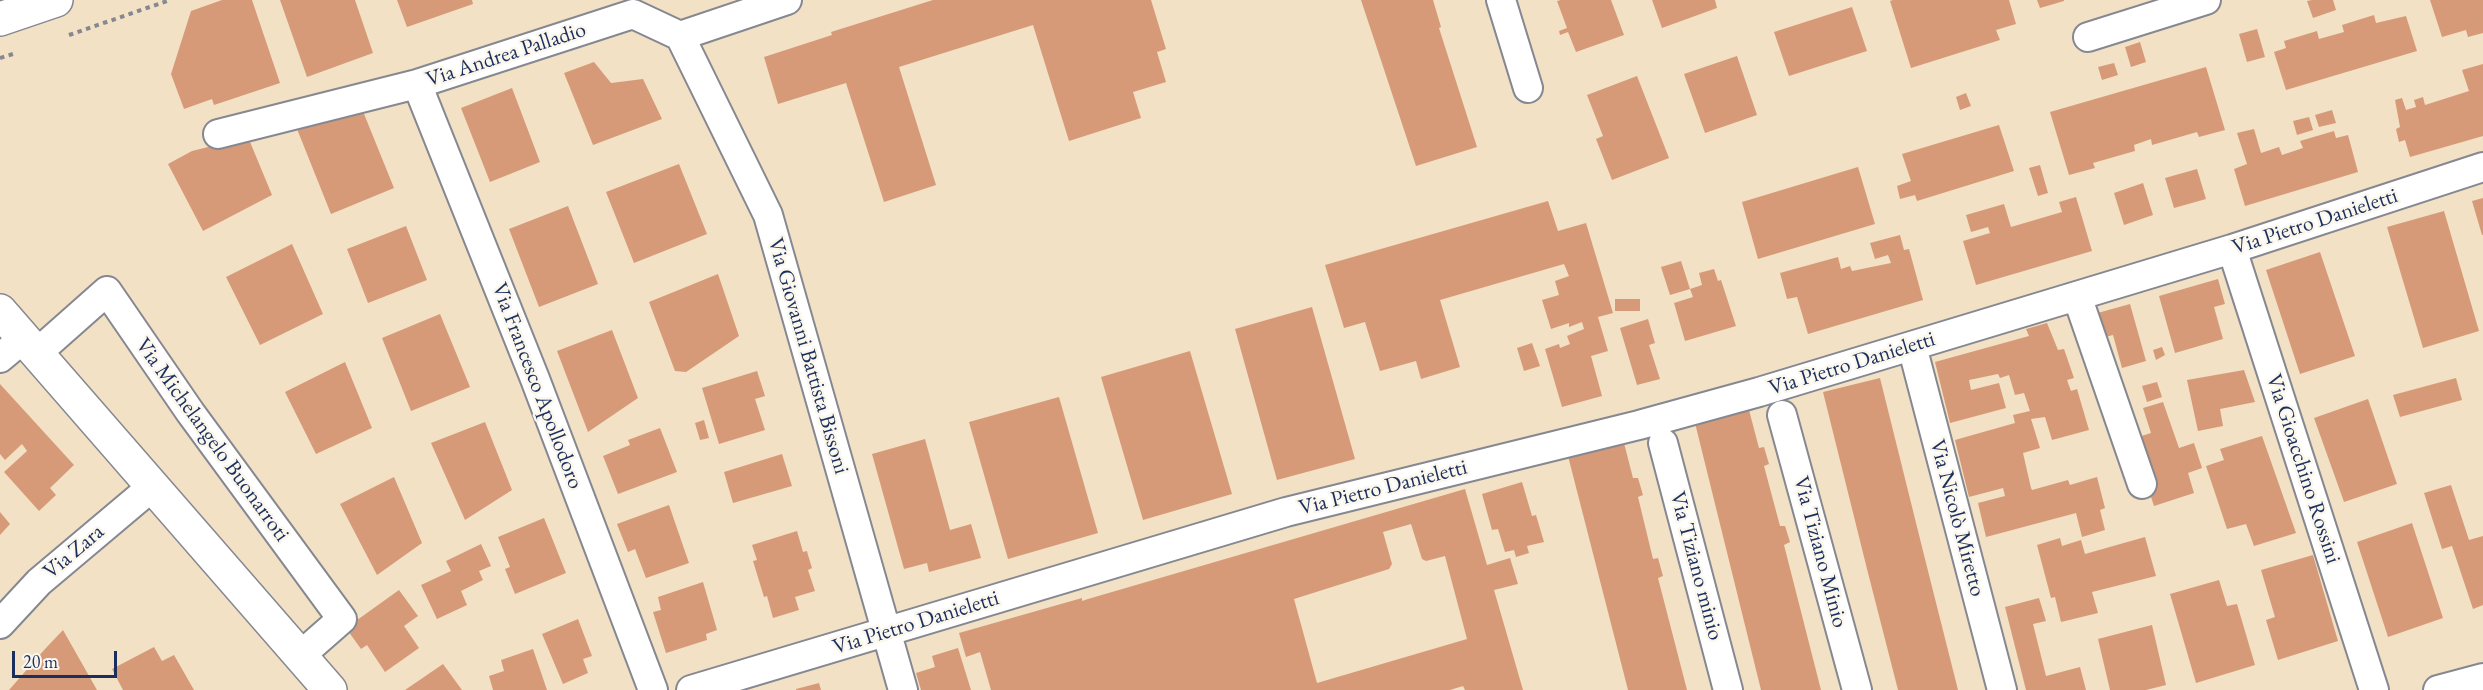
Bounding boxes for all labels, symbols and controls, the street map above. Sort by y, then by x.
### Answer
street label: Via Andrea Palladio [423,17,589,93]
street label: Via Pietro Danieletti [2229,183,2401,261]
street label: Via Giovanni Battista Bissoni [762,235,854,477]
street label: Via Francesco Apollodoro [485,279,589,493]
street label: Via Pietro Danieletti [1766,326,1938,402]
street label: Via Michelangelo Buonarroti [129,333,295,547]
street label: Via Gioacchino Rossini [2260,371,2346,567]
street label: Via Nicolò Miretto [1923,437,1991,599]
street label: Via Pietro Danieletti [1296,454,1470,522]
street label: Via Tiziano Minio [1787,473,1853,631]
street label: Via Tiziano minio [1663,489,1729,643]
street label: Via Zara [38,519,110,585]
street label: Via Pietro Danieletti [830,585,1002,661]
scale bar [15,639,120,677]
text: 20 m [23,650,58,673]

